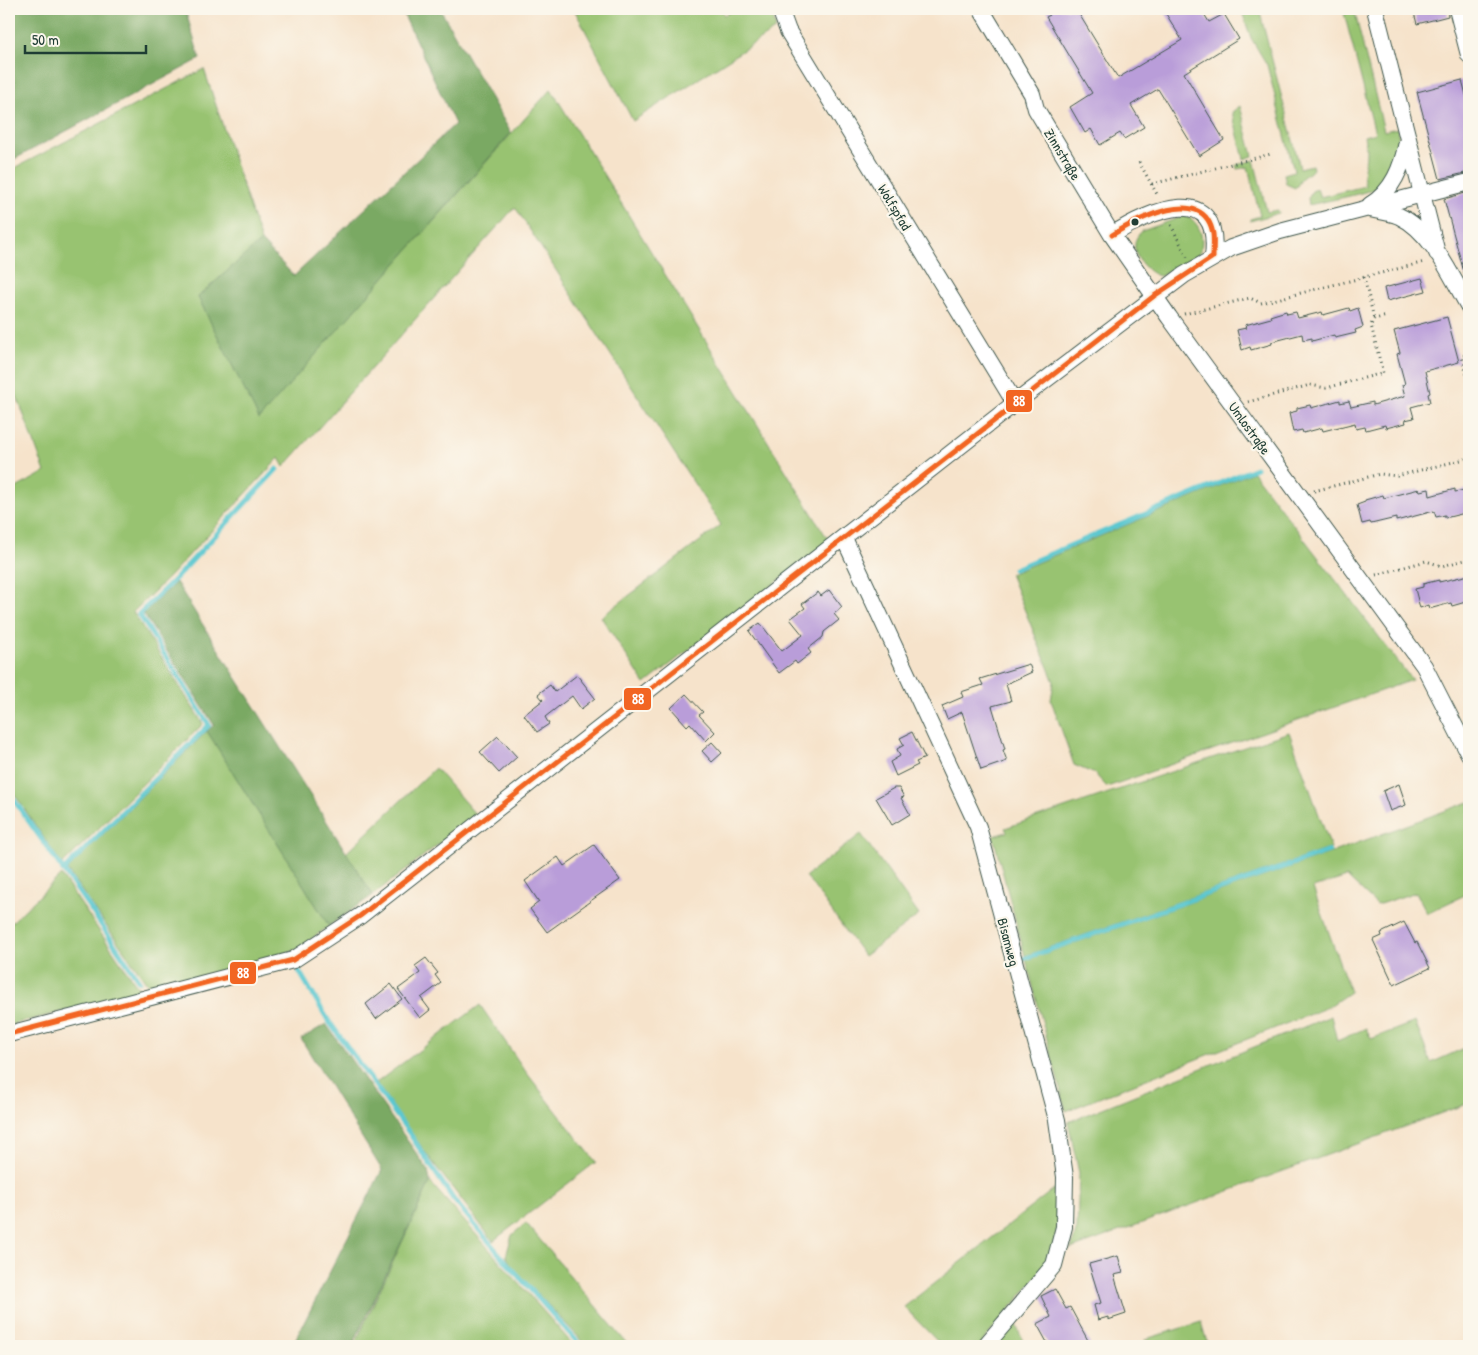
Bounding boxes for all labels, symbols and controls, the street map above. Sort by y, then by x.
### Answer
scale bar [25,22,146,54]
text: 50 m [32,29,59,50]
street label: Zinnstraße [1039,125,1086,184]
street label: Wolfspfad [873,181,916,234]
unlabelled marker [1130,217,1140,227]
line badge: 88 [1005,389,1033,413]
text: 88 [1013,391,1025,410]
street label: Umlostraße [1224,398,1276,459]
line badge: 88 [623,687,652,711]
text: 88 [632,689,644,708]
street label: Bisamweg [993,916,1025,968]
line badge: 88 [229,961,257,985]
text: 88 [237,963,249,982]

